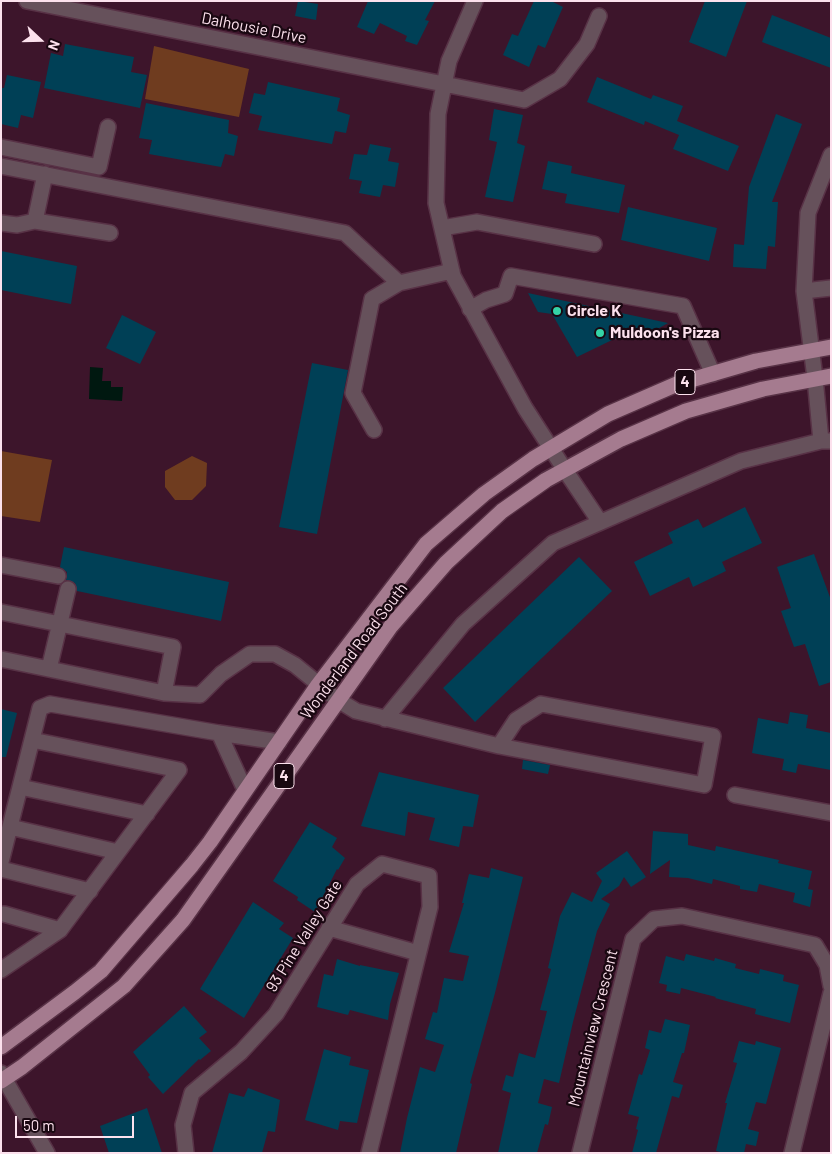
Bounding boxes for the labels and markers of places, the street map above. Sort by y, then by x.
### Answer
place label: Circle K [567,301,621,321]
marker: Circle K [551,305,563,317]
place label: Muldoon's Pizza [610,323,719,343]
marker: Muldoon's Pizza [594,327,606,339]

